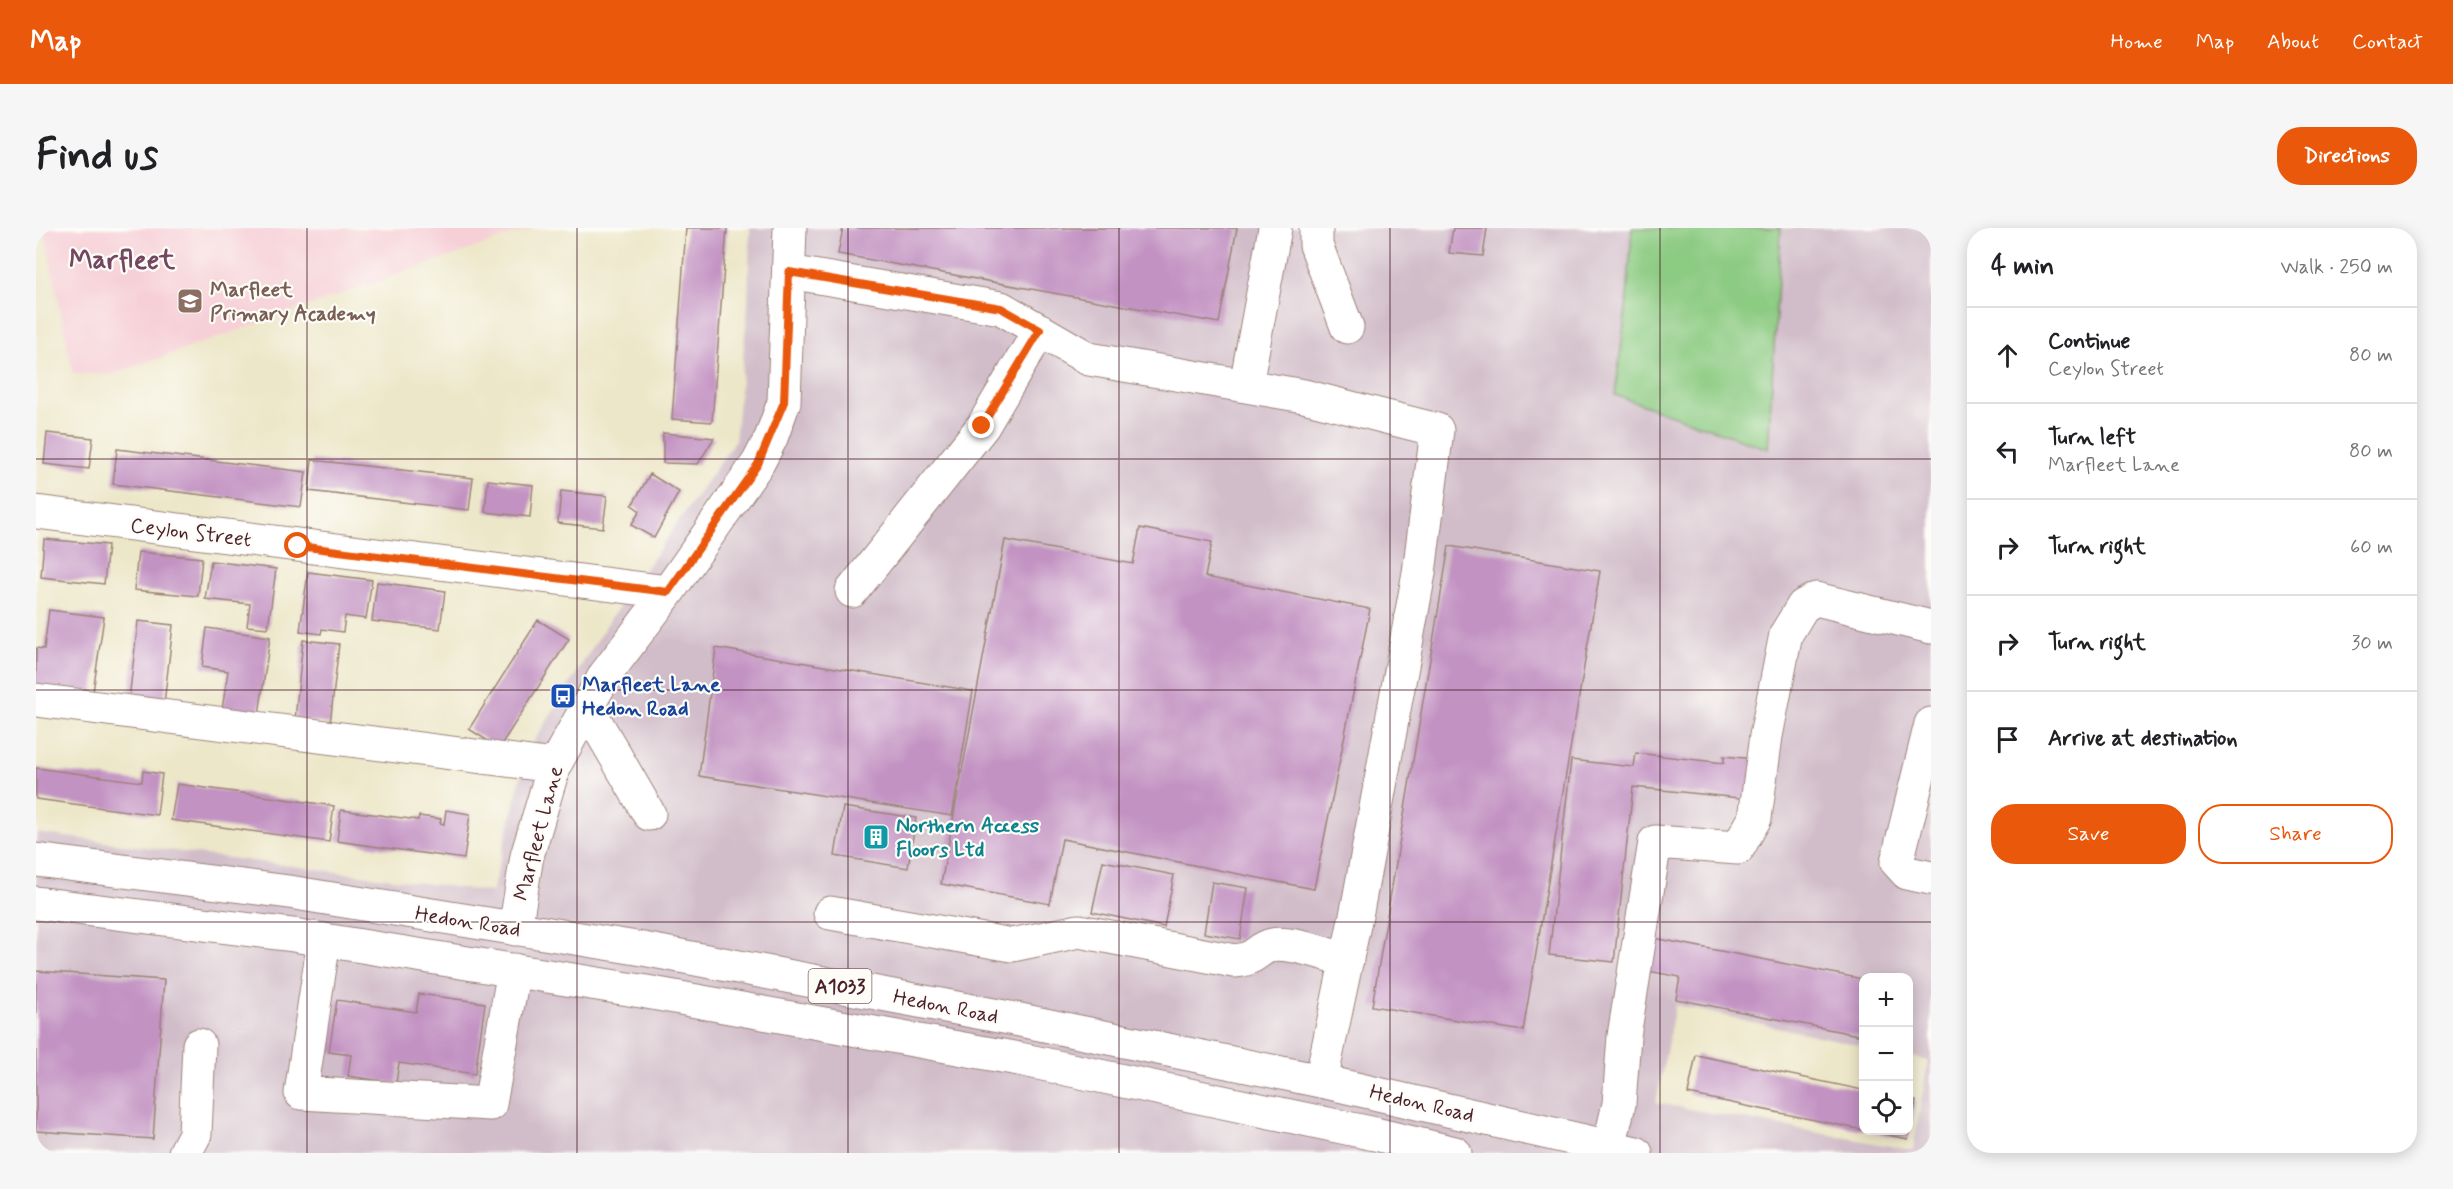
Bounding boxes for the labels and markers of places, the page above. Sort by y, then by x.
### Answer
place label: Marfleet Primary Academy [210,276,376,328]
school or university icon: Marfleet Primary Academy [175,286,205,316]
place label: Marfleet Lane Hedon Road [582,671,721,723]
bus stop icon: Marfleet Lane Hedon Road [548,681,578,711]
place label: Northern Access Floors Ltd [896,812,1040,864]
building icon: Northern Access Floors Ltd [861,822,891,852]

